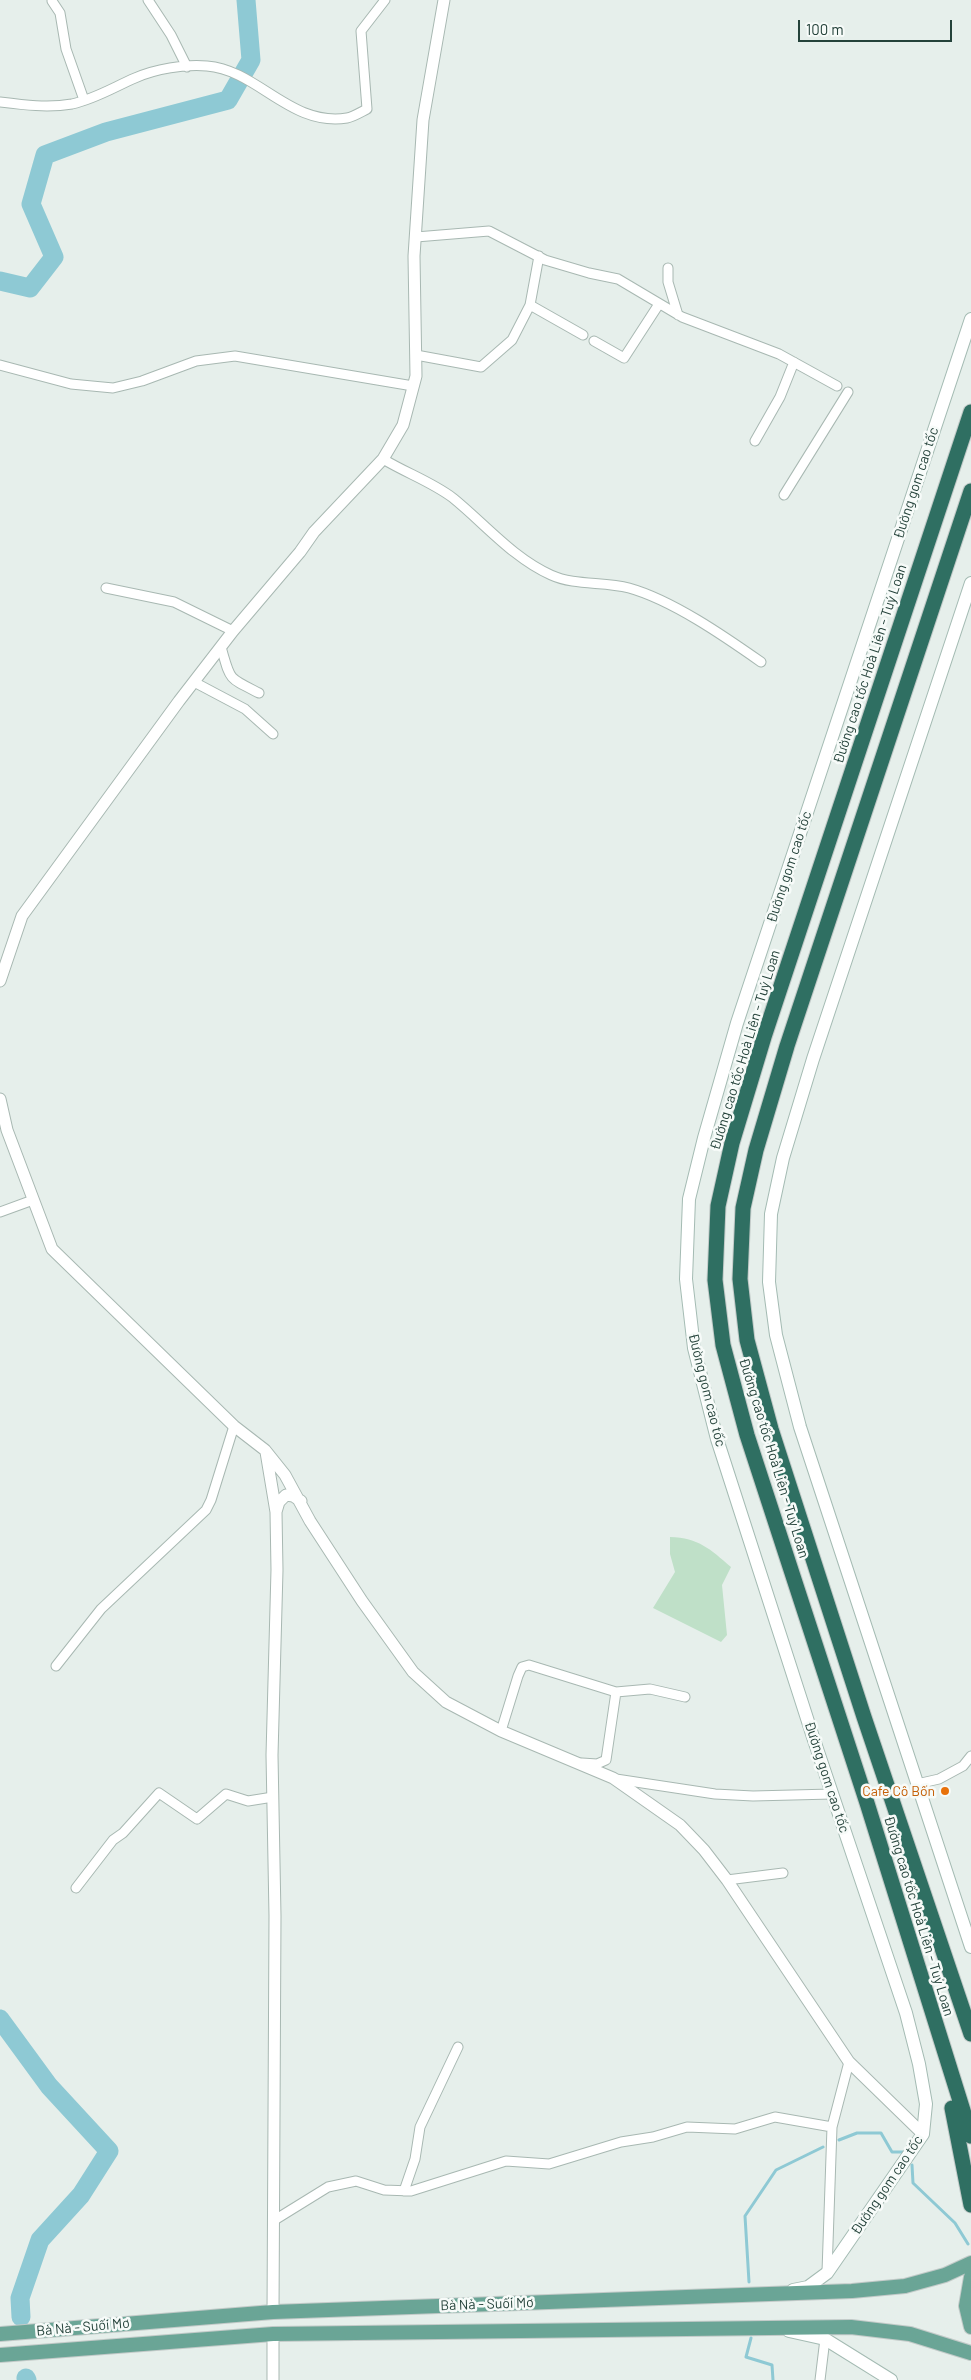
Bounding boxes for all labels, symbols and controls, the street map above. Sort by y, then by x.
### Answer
scale bar [801,10,955,42]
text: 100 m [806,20,844,38]
street label: Đường gom cao tốc [890,425,942,541]
street label: Đường cao tốc Hoà Liên - Tuý Loan [830,562,910,766]
street label: Đường gom cao tốc [763,809,815,925]
street label: Đường cao tốc Hoà Liên - Tuý Loan [707,948,783,1152]
street label: Đường gom cao tốc [685,1332,729,1448]
street label: Đường cao tốc Hoà Liên - Tuý Loan [736,1356,812,1560]
street label: Đường gom cao tốc [801,1719,853,1835]
place label: Cafe Cô Bốn [862,1783,935,1799]
marker: Cafe Cô Bốn [939,1785,951,1797]
street label: Đường cao tốc Hoà Liên - Tuý Loan [881,1814,957,2018]
street label: Đường gom cao tốc [848,2132,926,2238]
street label: Bà Nà - Suối Mơ [440,2294,534,2314]
street label: Bà Nà - Suối Mơ [36,2315,130,2339]

